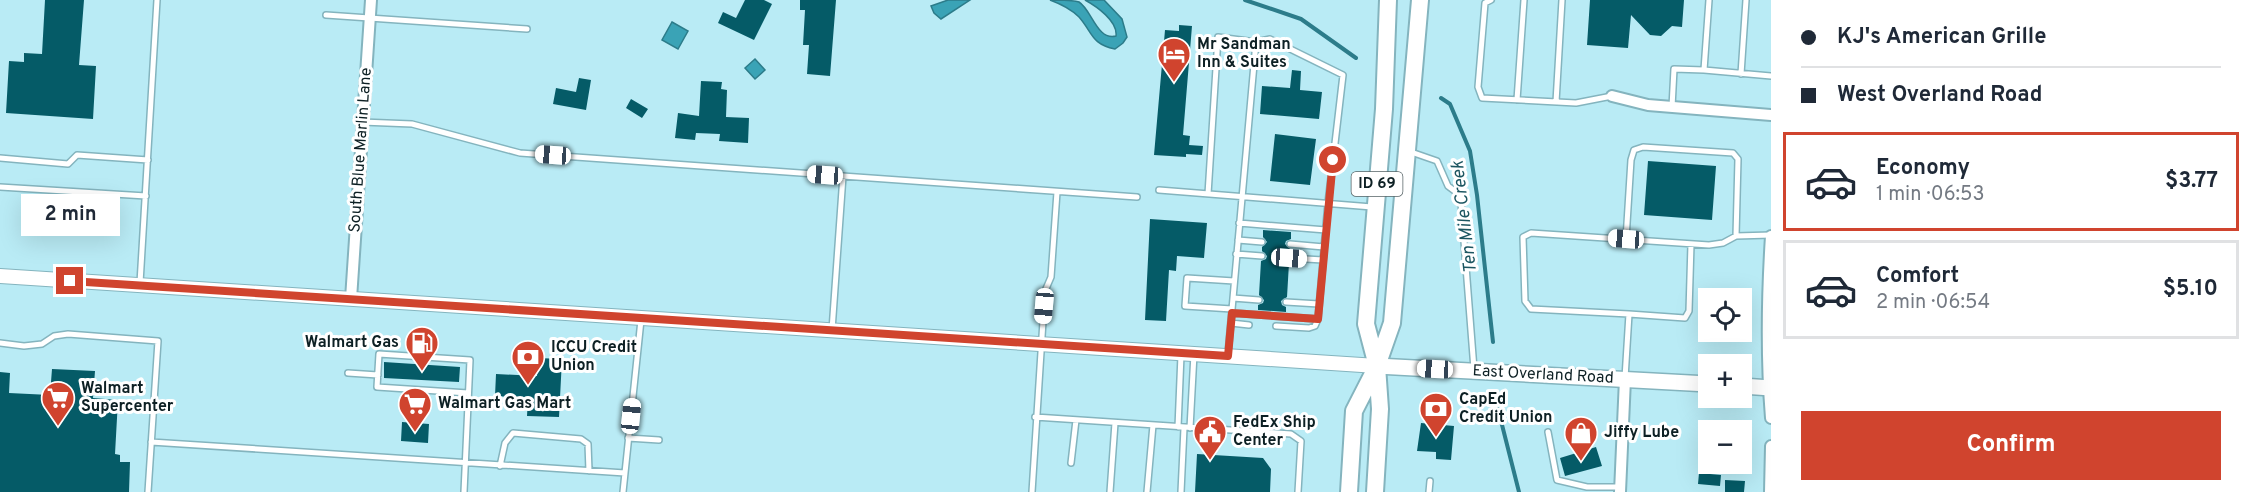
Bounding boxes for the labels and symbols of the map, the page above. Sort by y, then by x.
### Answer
place label: Mr Sandman Inn & Suites [1197,35,1291,73]
hotel icon: Mr Sandman Inn & Suites [1156,36,1192,83]
street label: South Blue Marlin Lane [345,67,377,233]
car [534,145,572,165]
route start [1319,146,1346,173]
water label: Ten Mile Creek [1447,158,1483,275]
car [806,165,844,185]
road number: ID 69 [1352,172,1402,196]
callout: 2 min [20,194,119,236]
car [1607,229,1645,249]
car [1270,248,1308,268]
route end [56,267,83,294]
car [1033,287,1055,325]
fuel station icon: Walmart Gas [404,325,440,372]
place label: Walmart Gas [305,333,399,353]
place label: ICCU Credit Union [551,338,637,376]
bank icon: ICCU Credit Union [510,339,546,386]
car [1417,359,1453,379]
street label: East Overland Road [1472,361,1614,389]
place label: Walmart Supercenter [81,379,174,417]
supermarket icon: Walmart Supercenter [40,380,76,427]
supermarket icon: Walmart Gas Mart [397,386,433,433]
place label: CapEd Credit Union [1459,390,1553,428]
bank icon: CapEd Credit Union [1418,391,1454,438]
place label: Walmart Gas Mart [438,394,571,414]
car [620,397,642,435]
place label: FedEx Ship Center [1233,413,1316,451]
public building icon: FedEx Ship Center [1192,414,1228,461]
shop icon: Jiffy Lube [1563,415,1599,462]
place label: Jiffy Lube [1604,423,1679,443]

